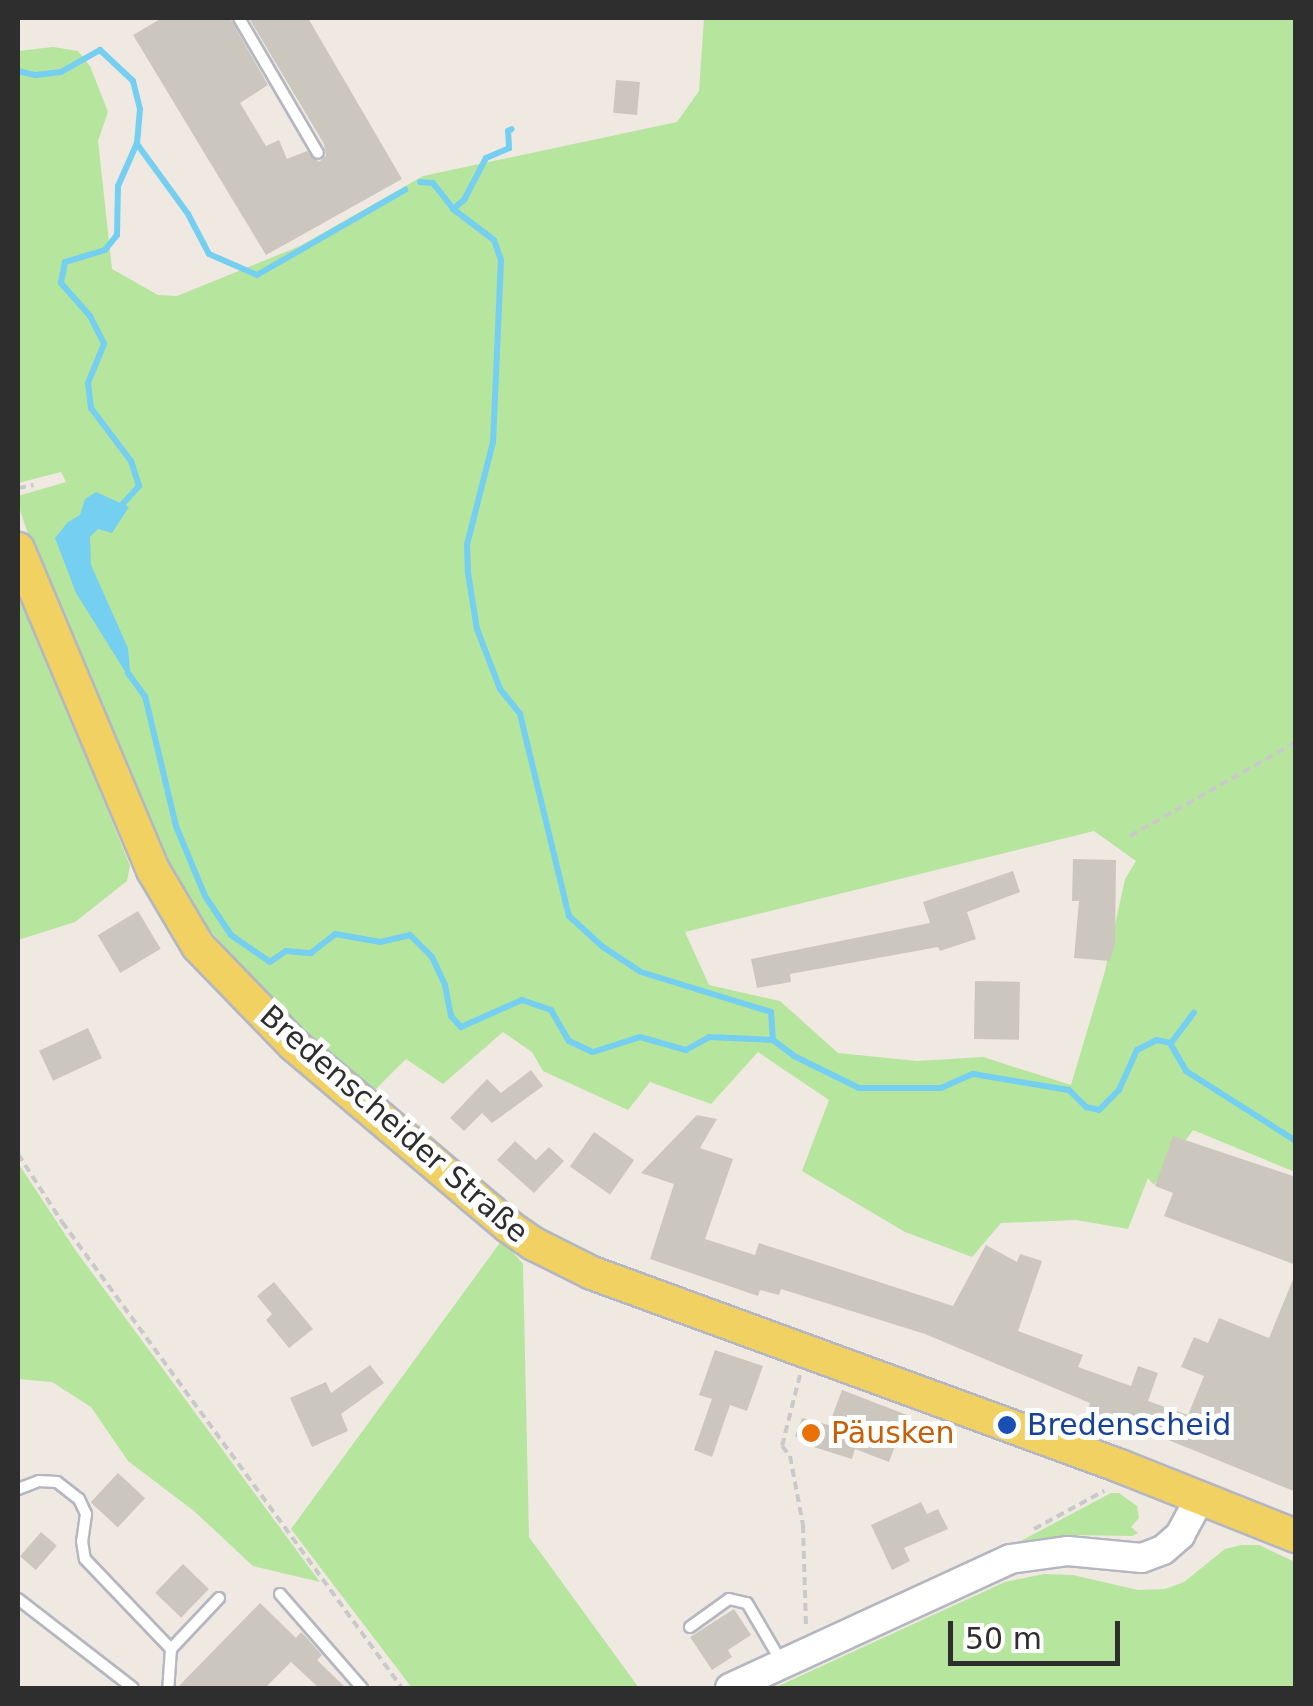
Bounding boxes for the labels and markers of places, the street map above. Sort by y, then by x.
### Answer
place label: Bredenscheid [1027,1407,1231,1443]
marker: Bredenscheid [996,1414,1018,1436]
place label: Päusken [831,1415,955,1451]
marker: Päusken [800,1422,822,1444]

